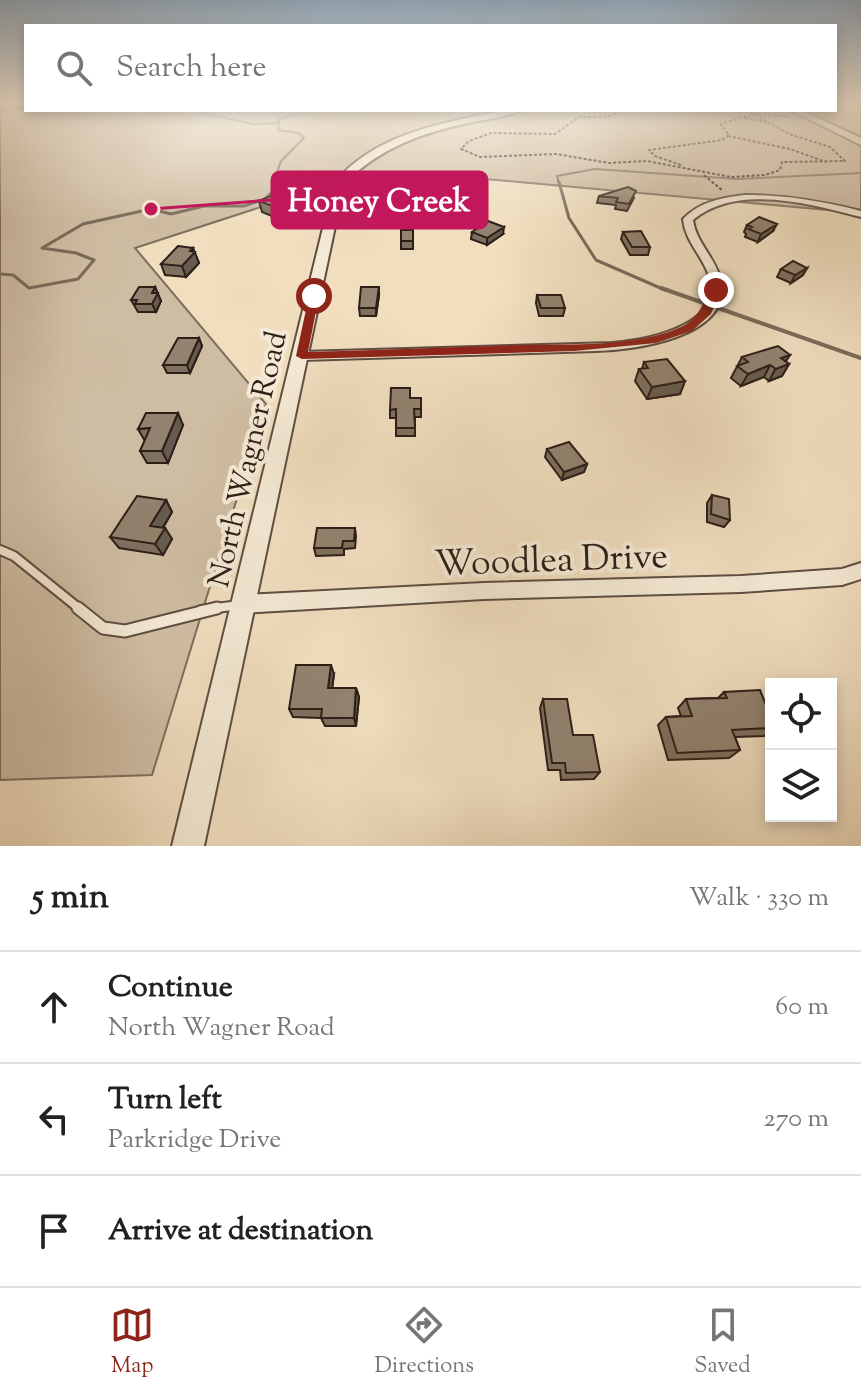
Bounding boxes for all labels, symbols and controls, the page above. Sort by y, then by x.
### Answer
search box [24,24,837,112]
icon: search [52,46,96,90]
text: Search here [116,47,266,90]
callout: Honey Creek [272,172,487,228]
text: Honey Creek [287,180,471,226]
route end [698,272,734,308]
route start [296,278,332,314]
street label: North Wagner Road [199,327,300,592]
street label: Woodlea Drive [434,532,669,592]
map controls [765,678,837,822]
button: locate [765,678,837,750]
button: layers [765,750,837,822]
text: 5 min [32,874,109,923]
text: Walk · 330 m [689,880,829,917]
text: Continue [108,967,233,1010]
icon: ahead [32,985,76,1029]
text: 60 m [775,989,829,1026]
text: North Wagner Road [108,1010,335,1047]
text: Turn left [108,1079,222,1122]
icon: left [32,1097,76,1141]
text: 270 m [764,1101,829,1138]
text: Parkridge Drive [108,1122,281,1159]
icon: arrive [32,1209,76,1253]
text: Arrive at destination [108,1210,373,1253]
tab: Map [110,1303,154,1383]
tab: Directions [375,1303,474,1383]
tab: Saved [694,1303,751,1383]

